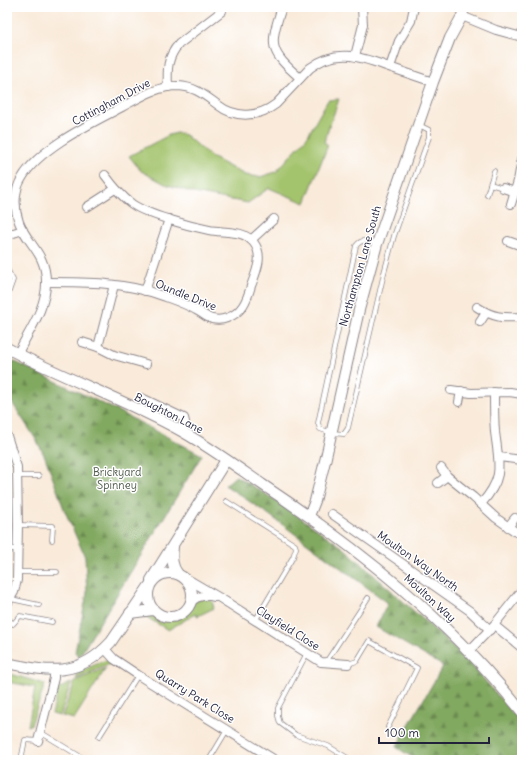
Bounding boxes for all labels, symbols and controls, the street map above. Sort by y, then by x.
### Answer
street label: Cottingham Drive [70,75,153,128]
street label: Northampton Lane South [336,204,384,328]
street label: Oundle Drive [153,276,219,314]
street label: Boughton Lane [132,390,206,436]
park label: Brickyard Spinney [93,465,142,492]
street label: Moulton Way North [375,528,461,594]
street label: Moulton Way [401,571,459,625]
street label: Clayfield Close [254,603,323,653]
street label: Quarry Park Close [153,666,237,726]
scale bar [379,719,489,745]
text: 100 m [385,725,419,740]

